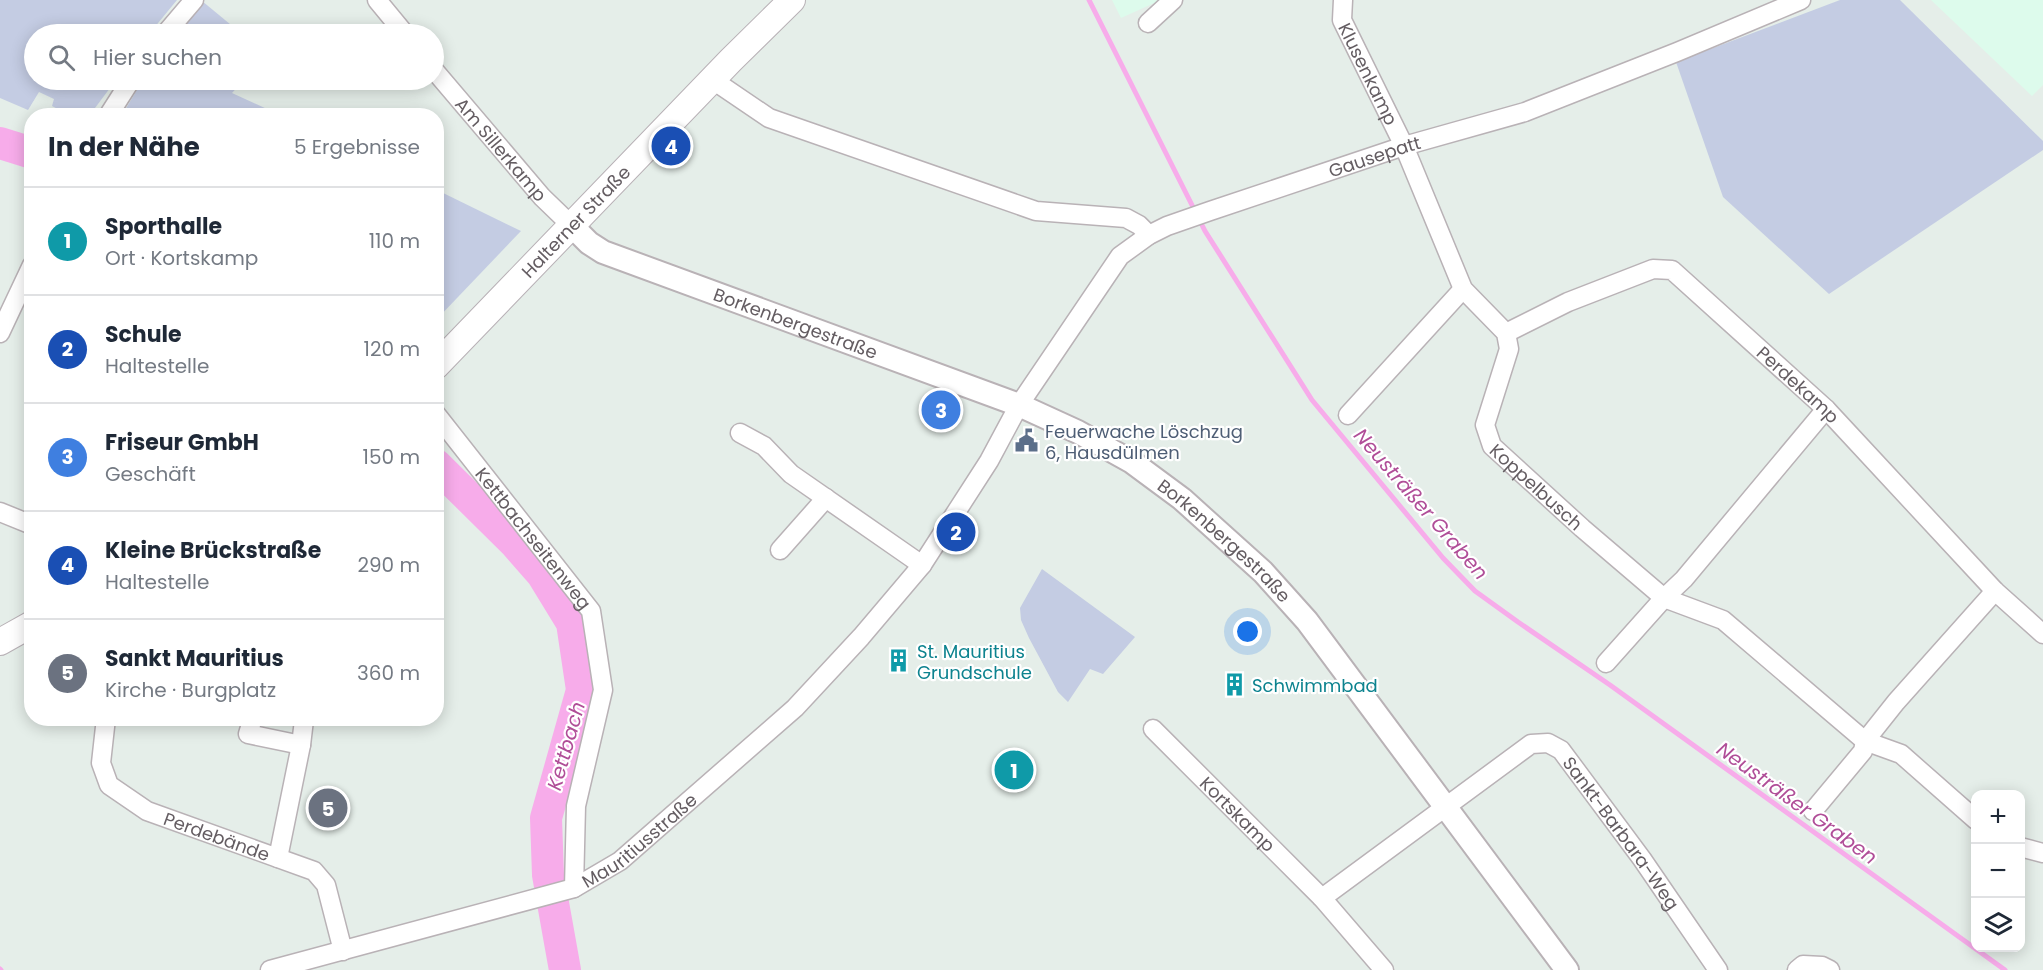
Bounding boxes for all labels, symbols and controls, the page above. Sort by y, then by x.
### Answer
street label: Klusenkamp [1333,18,1404,129]
search box [24,24,444,90]
icon: search [45,41,78,74]
text: Hier suchen [93,42,222,73]
street label: Am Sillerkamp [450,92,553,207]
pin: 4 [652,124,690,168]
text: In der Nähe [48,129,200,165]
street label: Gausepatt [1325,129,1423,183]
text: 5 Ergebnisse [294,133,420,161]
street label: Halterner Straße [515,160,636,283]
text: Sporthalle [105,211,222,242]
text: 1 [64,227,71,255]
text: 110 m [369,227,420,255]
text: Ort · Kortskamp [105,244,258,272]
street label: Borkenbergestraße [710,281,881,364]
text: Schule [105,319,182,350]
text: 2 [62,335,73,363]
text: 120 m [364,335,420,363]
street label: Perdekamp [1752,340,1845,428]
text: Haltestelle [105,352,209,380]
pin: 3 [922,388,960,432]
place label: Feuerwache Löschzug 6, Hausdülmen [1045,419,1243,465]
water label: Neusträßer Graben [1347,422,1495,586]
text: Friseur GmbH [105,427,259,458]
public building icon: Feuerwache Löschzug 6, Hausdülmen [1014,428,1040,454]
street label: Koppelbusch [1485,438,1588,535]
text: 3 [61,443,74,471]
text: 150 m [363,443,420,471]
text: Geschäft [105,460,196,488]
street label: Kettbachseitenweg [470,462,597,614]
street label: Borkenbergestraße [1153,473,1297,608]
pin: 2 [936,510,976,554]
text: Kleine Brückstraße [105,535,321,566]
text: 4 [61,551,74,579]
text: 290 m [357,551,420,579]
text: Haltestelle [105,568,209,596]
your location [1233,617,1262,646]
place label: St. Mauritius Grundschule [917,639,1032,685]
text: Sankt Mauritius [105,643,284,674]
building icon: St. Mauritius Grundschule [886,648,912,674]
text: 5 [61,659,74,687]
text: 360 m [357,659,420,687]
building icon: Schwimmbad [1221,672,1247,698]
place label: Schwimmbad [1252,673,1378,698]
text: Kirche · Burgplatz [105,676,276,704]
water label: Kettbach [540,698,592,794]
water label: Neusträßer Graben [1711,735,1883,871]
pin: 1 [994,748,1034,792]
street label: Sankt-Barbara-Weg [1557,751,1686,915]
street label: Kortskamp [1195,771,1281,857]
pin: 5 [308,786,348,830]
street label: Mauritiusstraße [577,787,702,893]
map controls [1971,790,2025,952]
button: + [1971,790,2025,844]
street label: Perdebände [160,806,273,867]
button: − [1971,844,2025,898]
button: layers [1971,898,2025,952]

